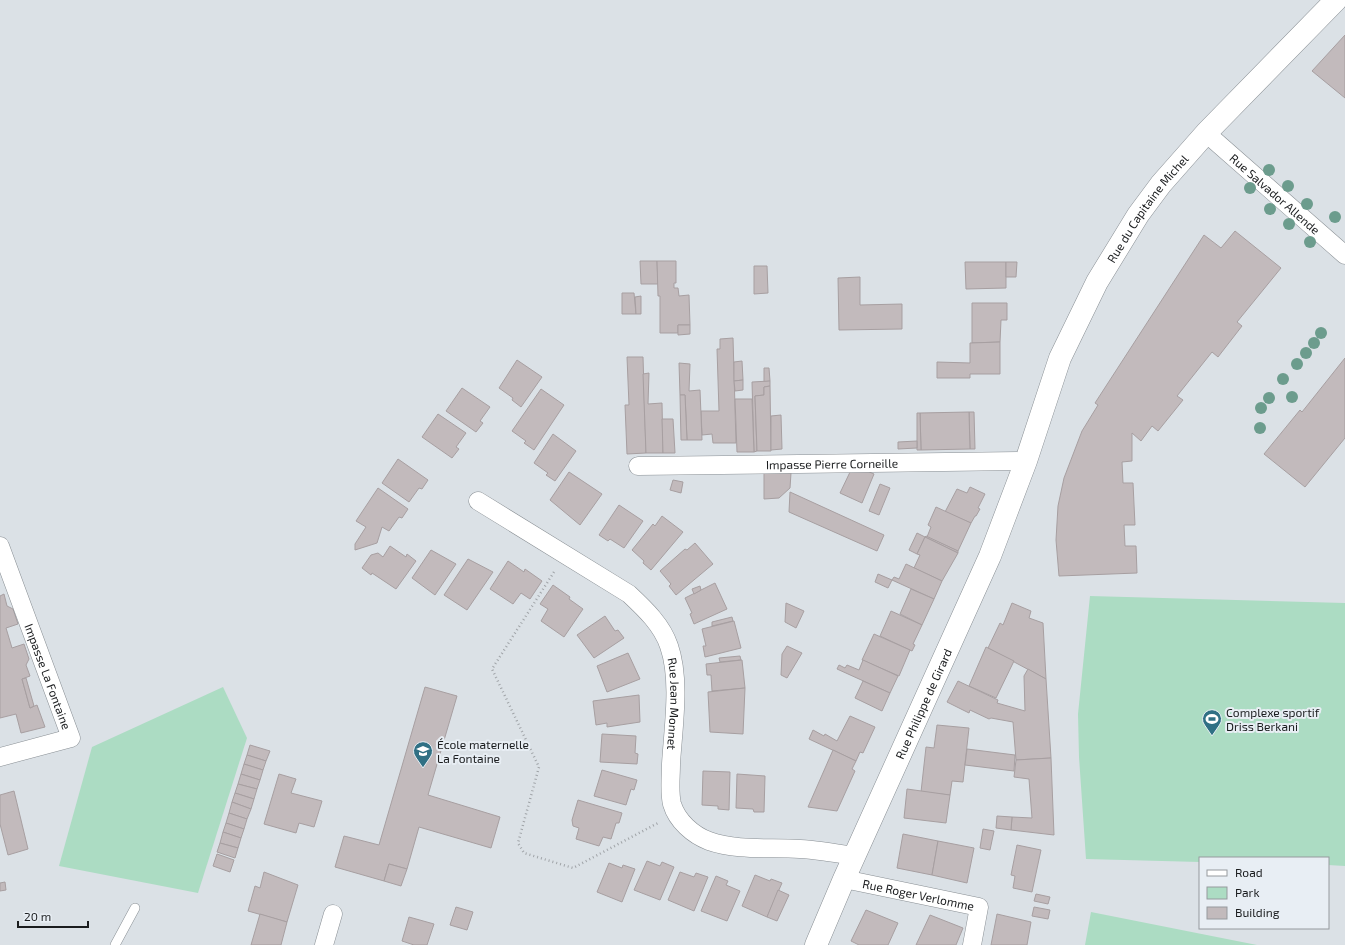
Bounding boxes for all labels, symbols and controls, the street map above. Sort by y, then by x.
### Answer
street label: Rue Salvador Allende [1227,150,1323,237]
street label: Rue du Capitaine Michel [1104,151,1191,265]
street label: Impasse Pierre Corneille [766,456,898,471]
street label: Impasse La Fontaine [22,622,74,731]
street label: Rue Philippe de Girard [892,646,954,761]
street label: Rue Jean Monnet [665,656,682,751]
place label: Complexe sportif Driss Berkani [1226,705,1320,733]
sports icon: Complexe sportif Driss Berkani [1201,708,1223,736]
place label: École maternelle La Fontaine [437,737,529,765]
school or university icon: École maternelle La Fontaine [412,740,434,768]
legend [1199,857,1329,929]
text: Road [1235,865,1263,879]
street label: Rue Roger Verlomme [861,876,975,913]
text: Park [1235,885,1260,899]
scale bar [18,903,88,929]
text: Building [1235,905,1280,919]
text: 20 m [24,909,51,923]

